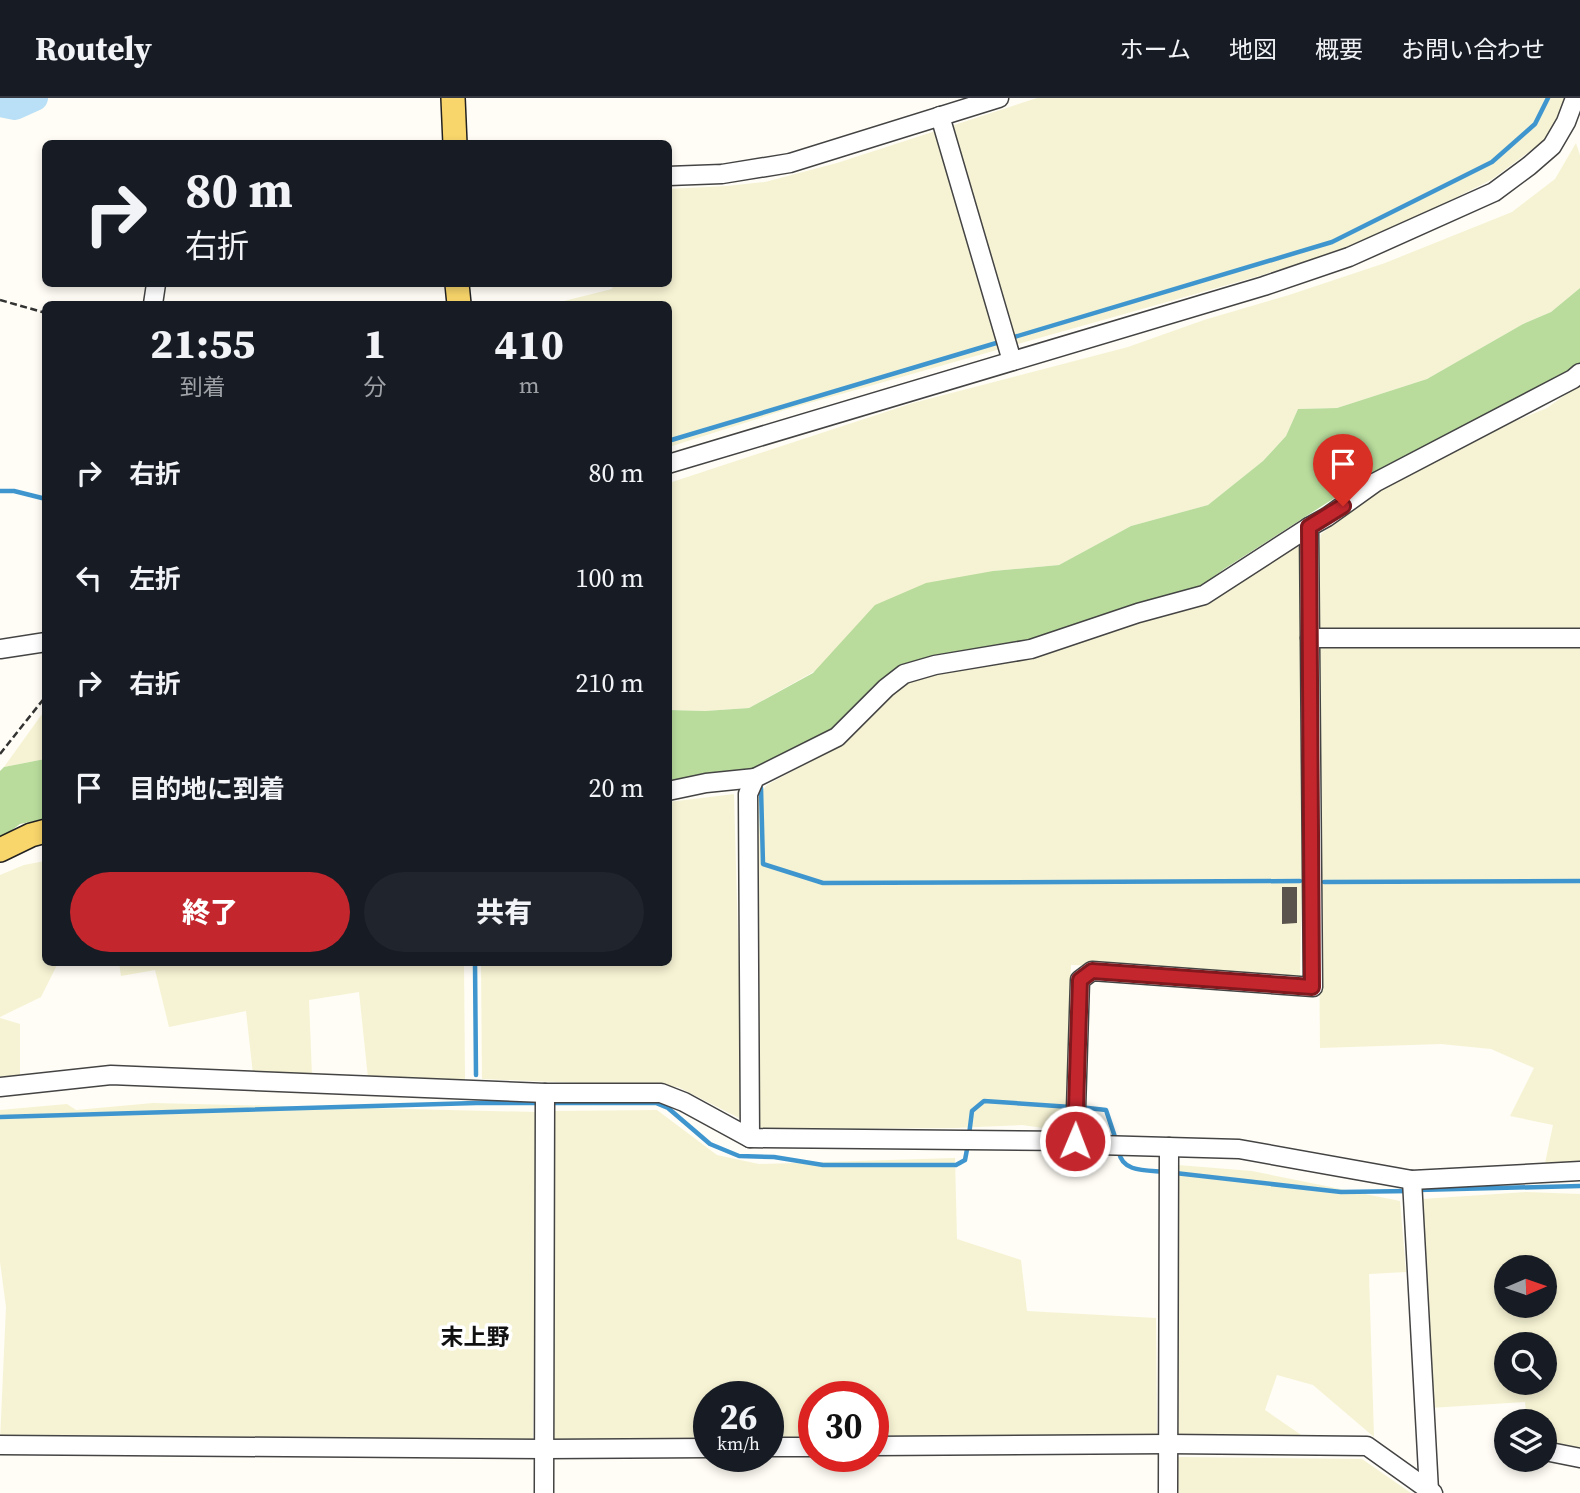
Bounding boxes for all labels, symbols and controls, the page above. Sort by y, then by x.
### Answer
text: Routely [35,26,152,71]
text: ホーム [1120,33,1191,66]
text: 地図 [1229,33,1277,66]
text: 概要 [1315,33,1363,66]
text: お問い合わせ [1401,33,1545,66]
text: 80 m [185,156,293,223]
icon: right [70,168,161,259]
text: 右折 [185,224,249,268]
text: 21:55 [150,314,255,372]
text: 1 [363,314,386,372]
text: 410 [494,315,564,373]
text: m [519,369,540,401]
text: 到着 [180,371,226,403]
text: 分 [363,371,386,403]
pin [1313,434,1373,506]
icon: arrive [1324,445,1362,483]
icon: right [70,454,108,492]
text: 80 m [589,455,644,491]
text: 右折 [129,456,181,492]
icon: left [70,559,108,597]
text: 100 m [576,560,644,596]
text: 左折 [129,561,181,597]
icon: right [70,664,108,702]
text: 210 m [576,665,644,701]
text: 右折 [129,666,181,702]
icon: arrive [70,769,108,807]
text: 20 m [589,770,644,806]
text: 目的地に到着 [129,771,285,807]
button: 終了 [70,872,350,952]
button: 共有 [364,872,644,952]
position arrow [1038,1104,1112,1178]
north arrow [1494,1255,1558,1318]
map controls [1494,1255,1557,1472]
district label: 末上野 [441,1321,510,1353]
button: search [1494,1332,1557,1395]
speed limit sign: 30 [798,1381,889,1472]
text: 26 [720,1393,757,1441]
button: layers [1494,1409,1557,1472]
text: km/h [717,1431,760,1456]

